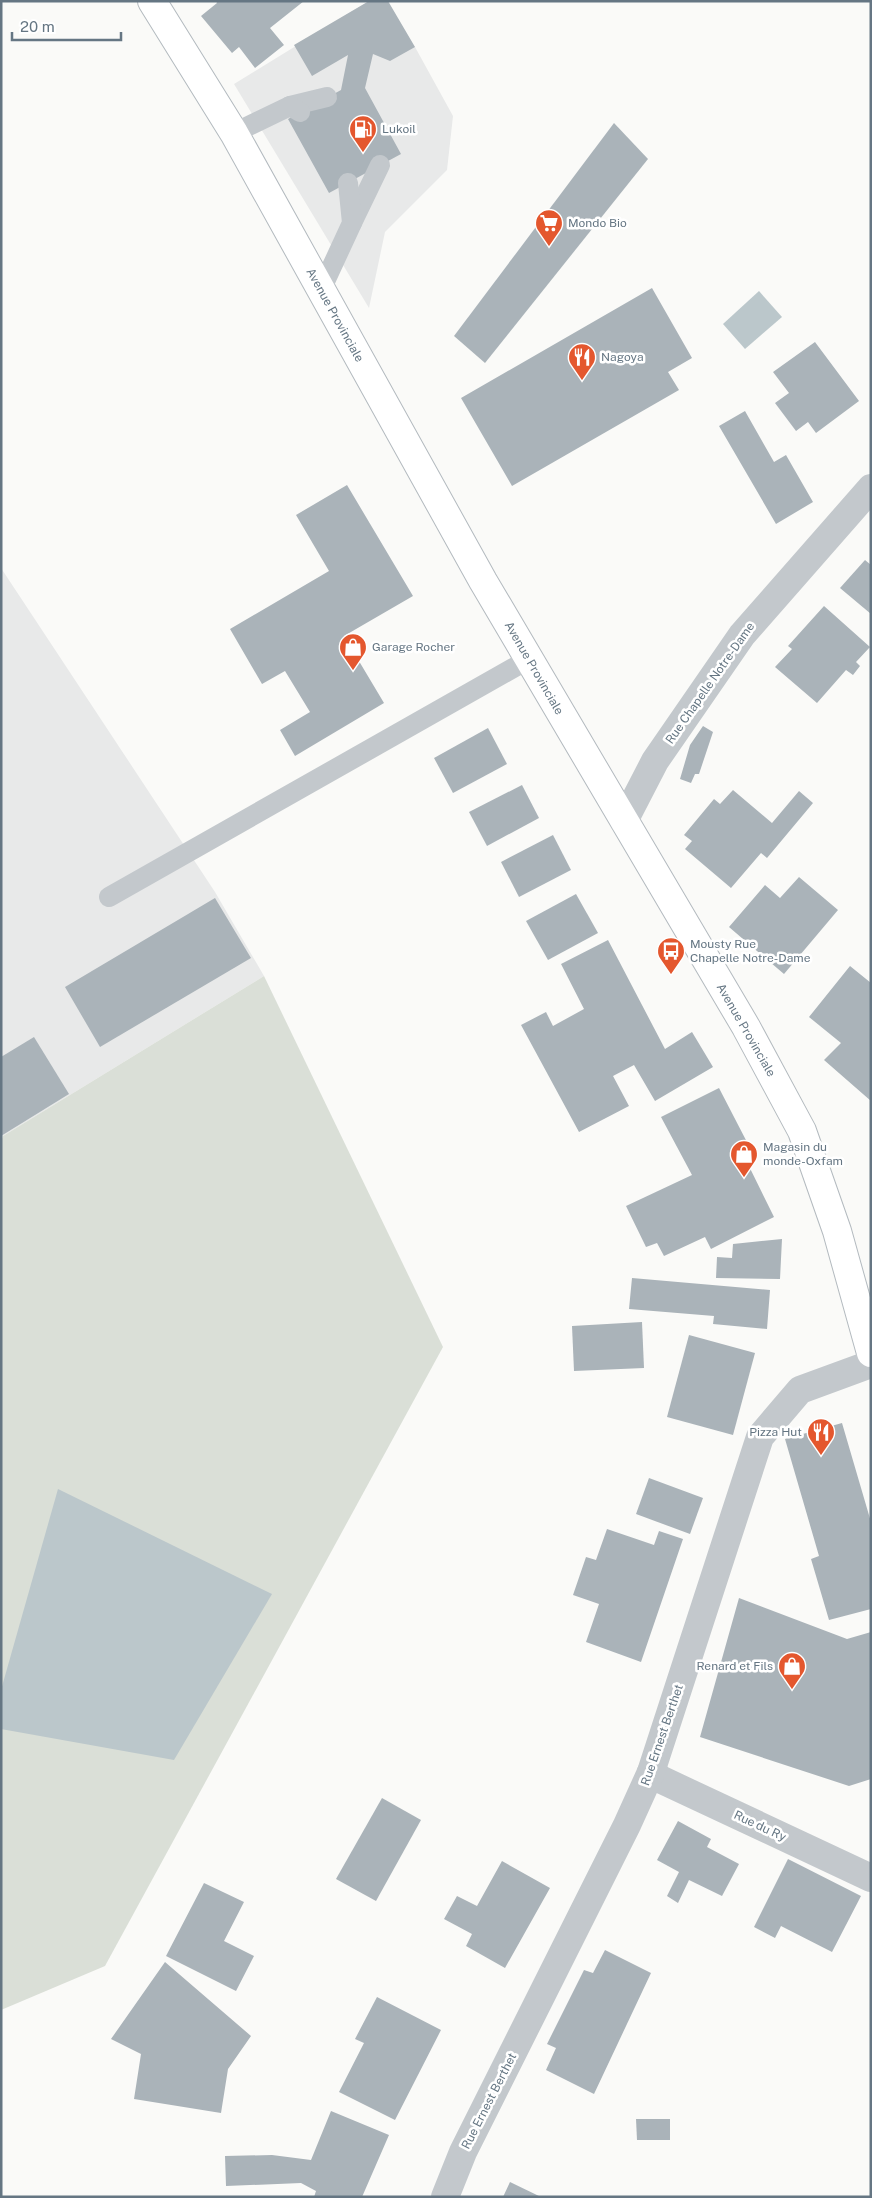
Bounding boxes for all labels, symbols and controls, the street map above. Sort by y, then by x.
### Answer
scale bar [12,10,121,42]
text: 20 m [20,18,55,35]
fuel station icon: Lukoil [348,114,378,153]
place label: Lukoil [382,122,416,136]
supermarket icon: Mondo Bio [534,208,564,247]
place label: Mondo Bio [568,216,627,230]
street label: Avenue Provinciale [303,266,367,365]
restaurant icon: Nagoya [567,342,597,381]
place label: Nagoya [601,350,644,364]
street label: Avenue Provinciale [502,619,566,717]
street label: Rue Chapelle Notre-Dame [663,619,757,746]
shop icon: Garage Rocher [338,632,368,671]
place label: Garage Rocher [372,640,455,654]
bus stop icon: Mousty Rue Chapelle Notre-Dame [656,936,686,975]
place label: Mousty Rue Chapelle Notre-Dame [690,937,811,965]
street label: Avenue Provinciale [714,981,778,1079]
shop icon: Magasin du monde-Oxfam [729,1139,759,1178]
place label: Magasin du monde-Oxfam [763,1140,843,1168]
restaurant icon: Pizza Hut [806,1417,836,1456]
place label: Pizza Hut [749,1425,802,1439]
shop icon: Renard et Fils [777,1651,807,1690]
place label: Renard et Fils [696,1659,773,1673]
street label: Rue Ernest Berthet [638,1682,686,1787]
street label: Rue du Ry [732,1808,789,1844]
street label: Rue Ernest Berthet [459,2050,519,2151]

